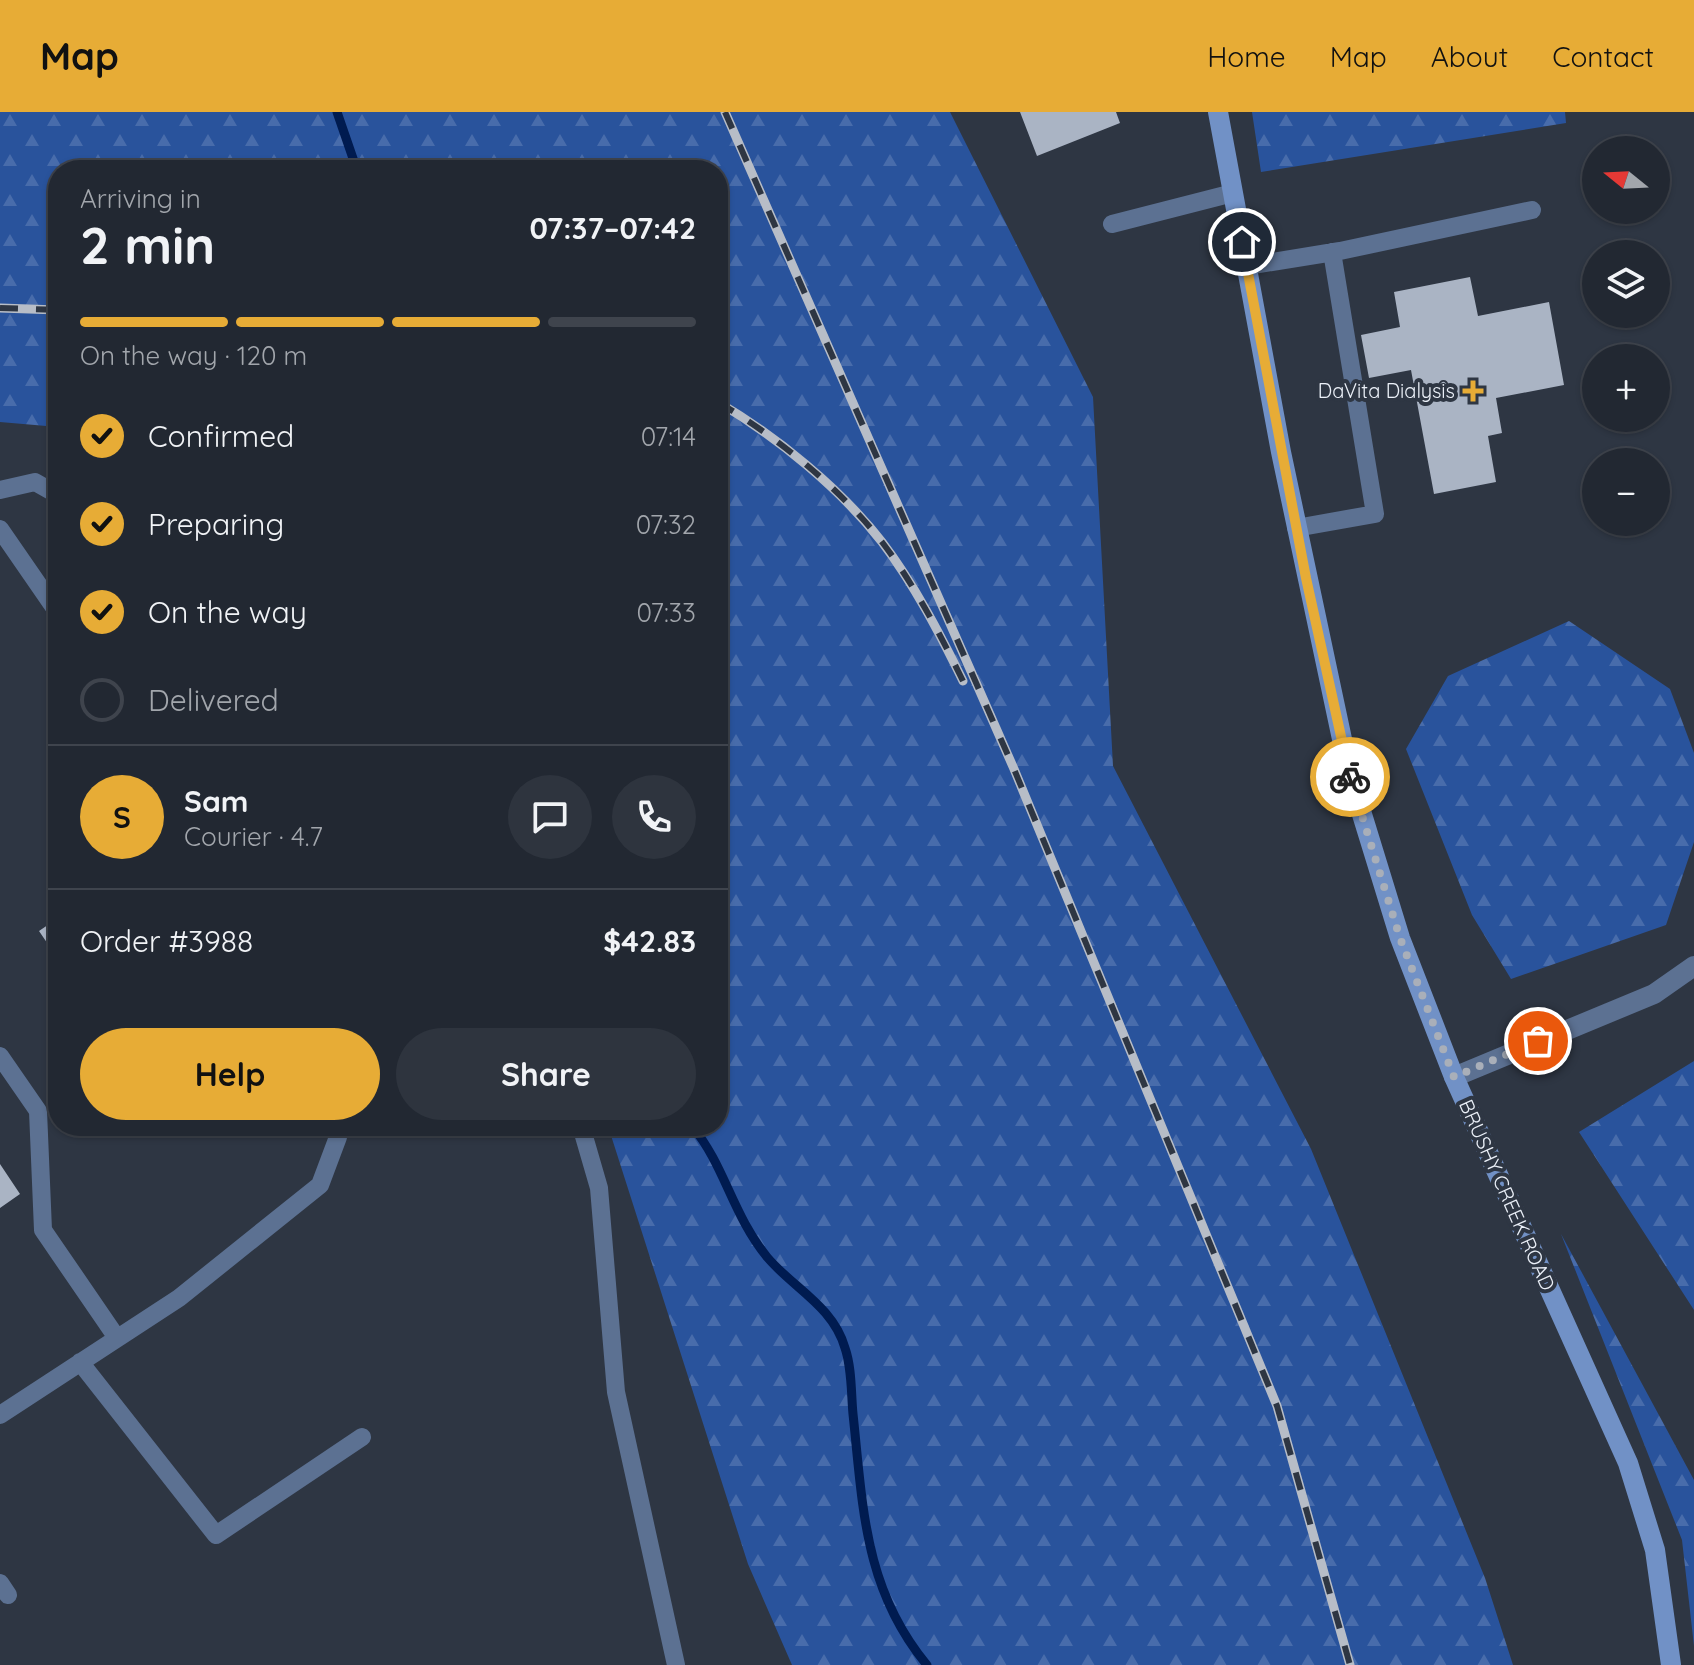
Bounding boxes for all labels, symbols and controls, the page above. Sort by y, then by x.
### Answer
text: Map [40,32,119,80]
text: Home [1207,39,1286,74]
text: Map [1330,39,1387,74]
text: About [1431,39,1508,74]
text: Contact [1552,39,1654,74]
north arrow [1582,136,1670,224]
map controls [1582,136,1670,536]
text: Arriving in [80,182,201,215]
pin [1208,208,1276,276]
text: 07:37–07:42 [529,209,696,247]
text: 2 min [80,212,215,277]
icon: home [1220,220,1264,264]
button: layers [1582,240,1670,328]
text: On the way · 120 m [80,339,307,372]
button: + [1582,344,1670,432]
place label: DaVita Dialysis [1318,378,1455,403]
marker: DaVita Dialysis [1462,380,1484,402]
icon: check [80,414,124,458]
text: Confirmed [148,417,294,455]
text: 07:14 [641,420,696,453]
button: − [1582,448,1670,536]
icon: check [80,502,124,546]
text: Preparing [148,505,284,543]
text: 07:32 [636,508,696,541]
icon: check [80,590,124,634]
text: On the way [148,593,307,631]
text: 07:33 [637,596,696,629]
text: Delivered [148,681,279,719]
courier [1310,737,1390,817]
icon: bike [1328,755,1372,799]
button: chat [508,775,592,859]
button: phone [612,775,696,859]
text: Sam [184,782,248,820]
text: S [113,798,131,836]
text: Courier · 4.7 [184,820,323,853]
text: Order #3988 [80,922,253,960]
text: $42.83 [603,922,696,960]
pin [1504,1007,1572,1075]
icon: bag [1516,1019,1560,1063]
button: Help [80,1028,380,1120]
button: Share [396,1028,696,1120]
street label: BRUSHY CREEK ROAD [1454,1095,1561,1294]

